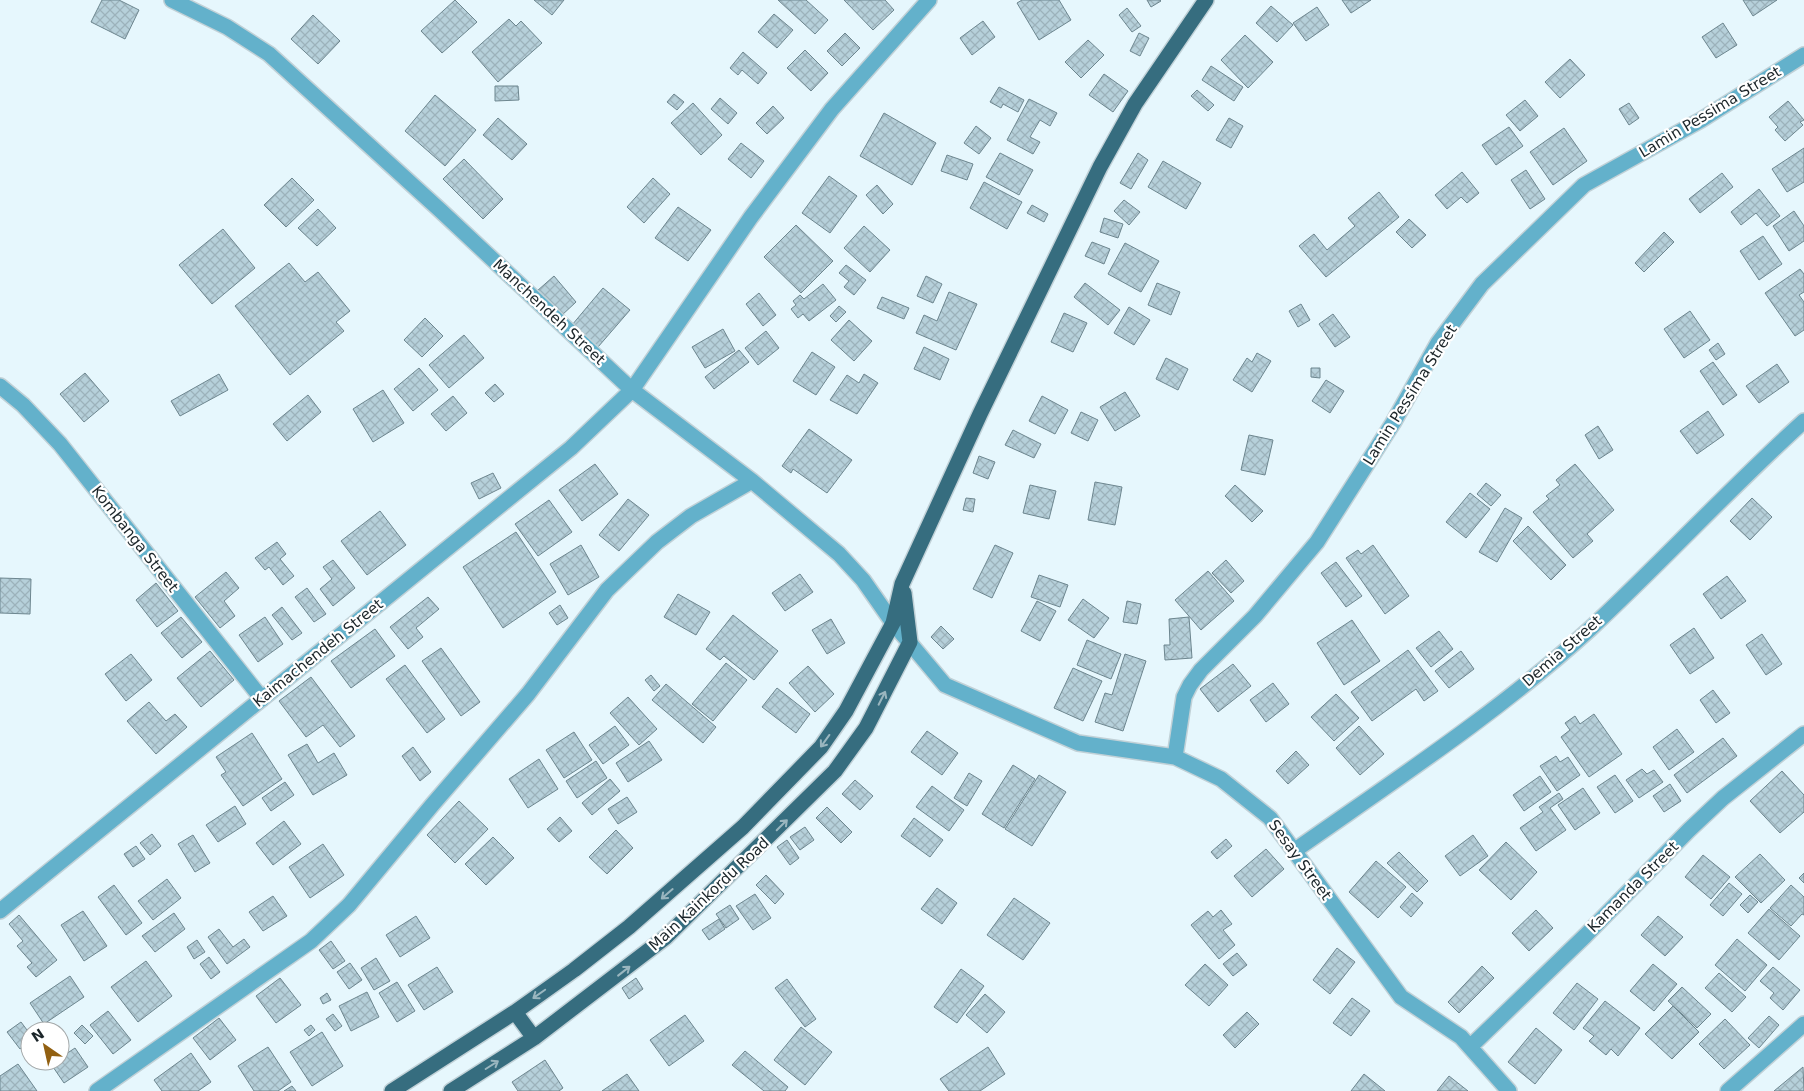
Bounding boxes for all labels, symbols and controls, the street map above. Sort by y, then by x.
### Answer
street label: Lamin Pessima Street [1636,62,1784,162]
street label: Manchendeh Street [489,255,609,369]
street label: Lamin Pessima Street [1359,321,1461,469]
street label: Kombanga Street [88,482,182,596]
street label: Kaimachendeh Street [249,595,387,711]
street label: Demia Street [1519,612,1605,690]
one-way arrow [878,691,887,706]
one-way arrow [820,734,830,748]
street label: Sesay Street [1265,816,1335,904]
one-way arrow [776,818,788,831]
street label: Main Kainkordu Road [645,834,773,954]
street label: Kamanda Street [1584,838,1682,936]
one-way arrow [660,888,673,899]
one-way arrow [618,965,631,976]
one-way arrow [533,989,547,999]
north arrow [20,1021,70,1071]
text: N [28,1025,47,1045]
one-way arrow [485,1060,499,1070]

